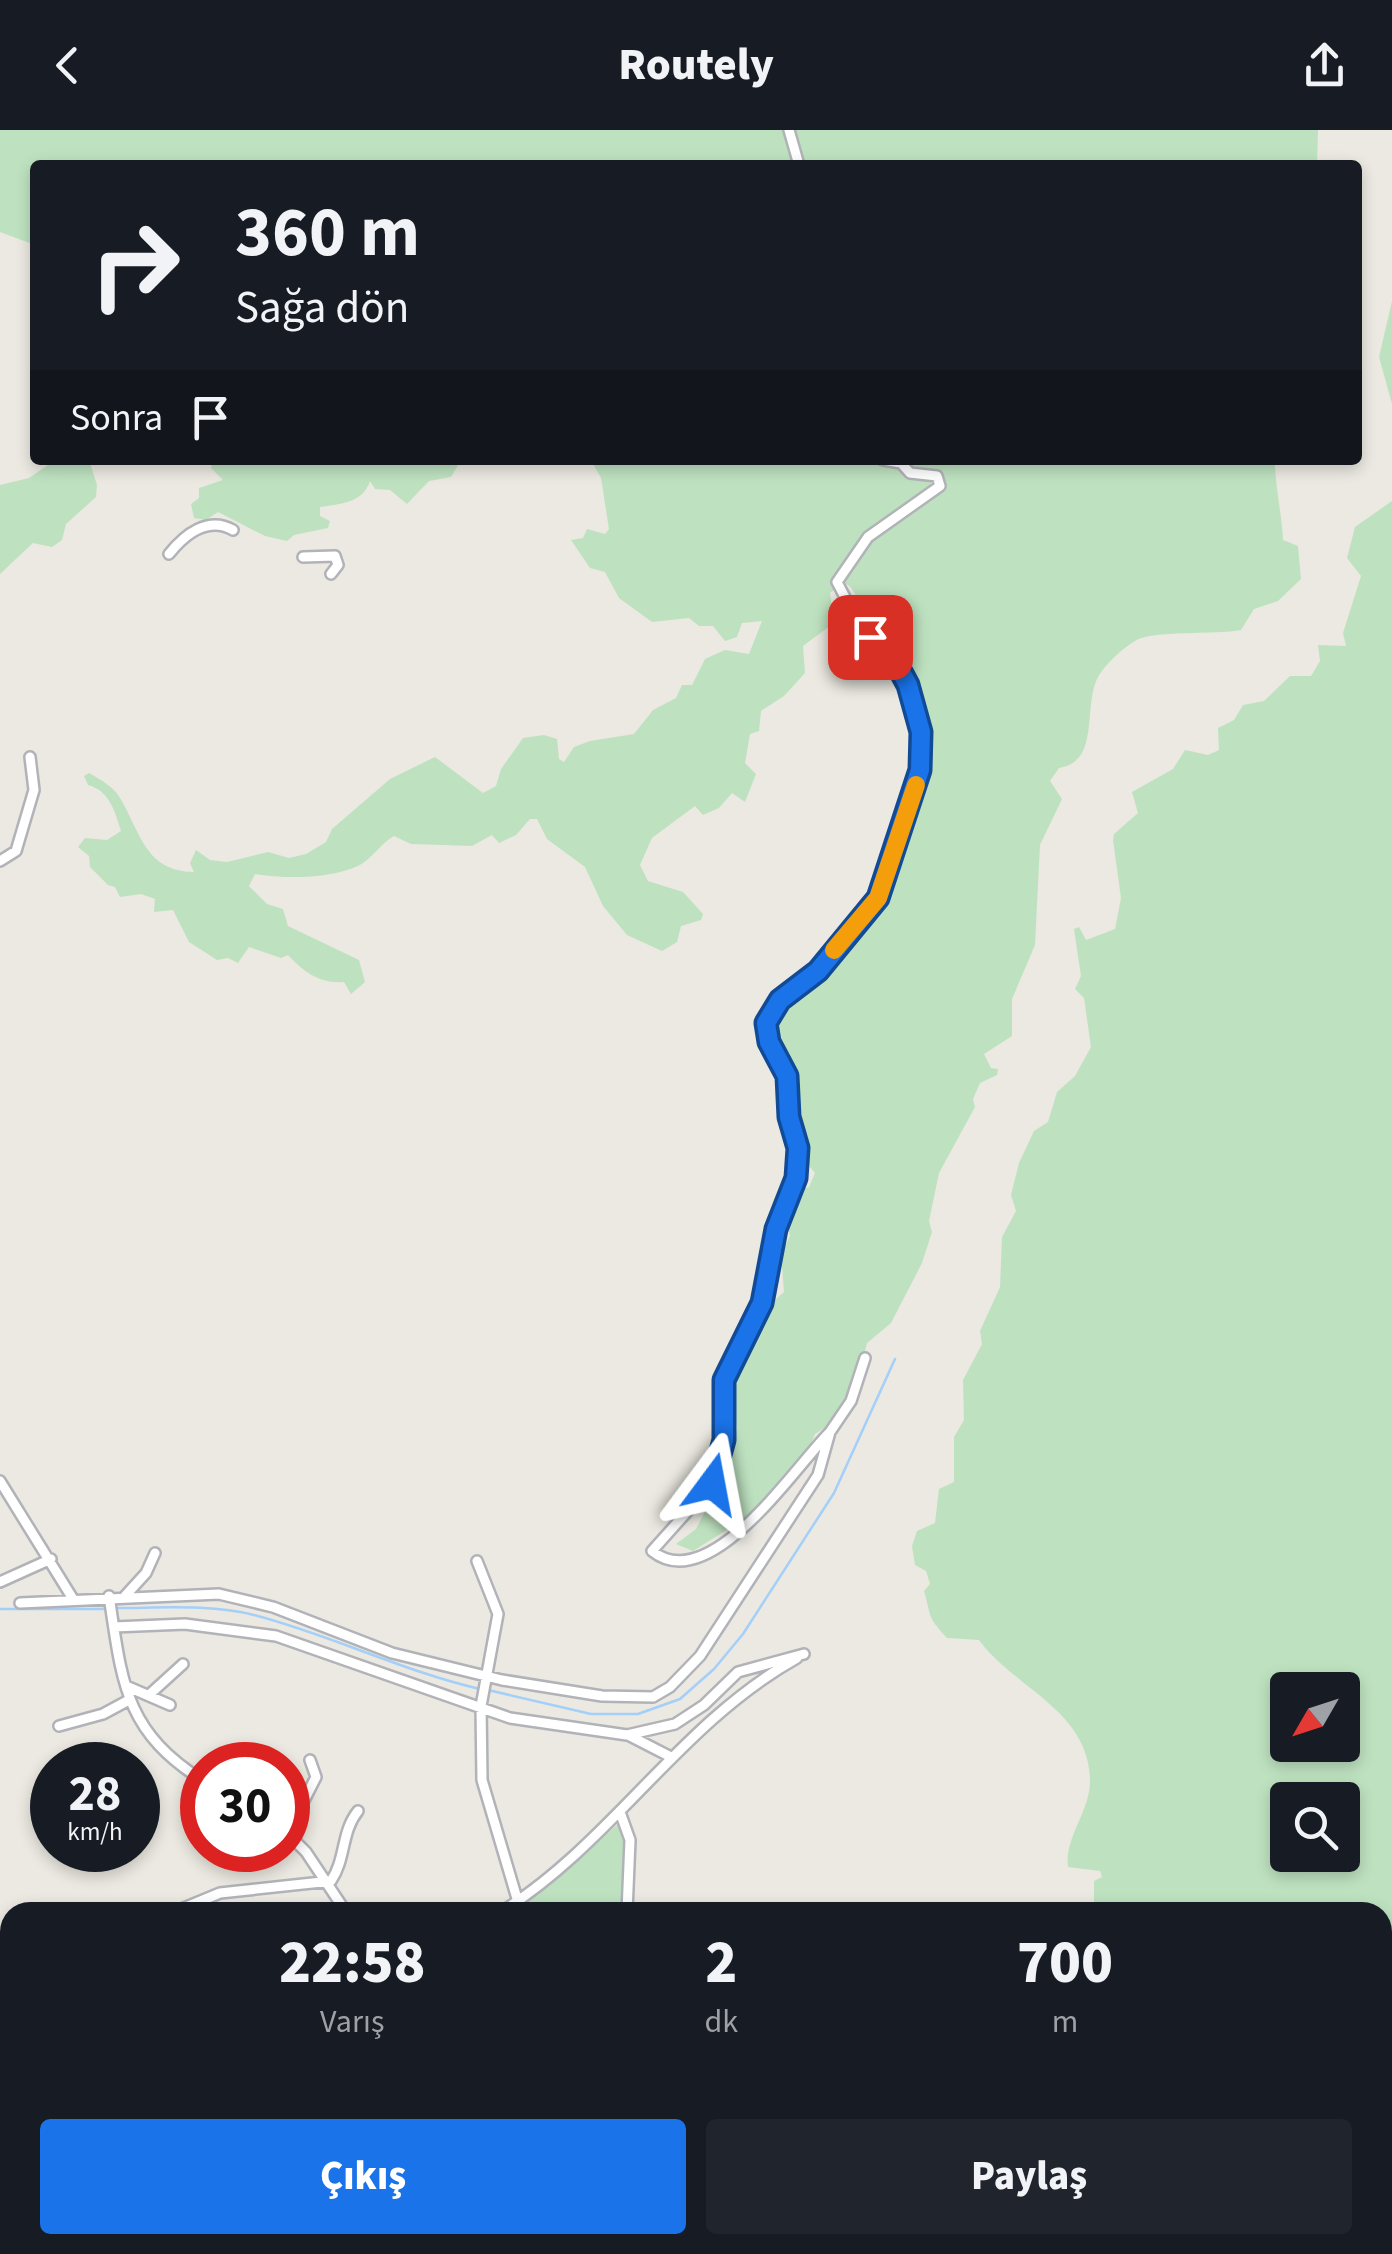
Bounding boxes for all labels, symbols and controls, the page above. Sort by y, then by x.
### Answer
text: Routely [618,33,774,97]
icon: back [40,38,95,93]
icon: share [1297,38,1352,93]
text: 360 m [235,183,420,283]
icon: right [70,200,200,330]
text: Sağa dön [235,276,409,340]
icon: arrive [183,390,238,445]
text: Sonra [70,391,163,445]
pin [828,595,913,680]
icon: arrive [843,610,898,665]
position arrow [660,1432,764,1536]
north arrow [1270,1672,1360,1762]
map controls [1270,1672,1360,1872]
speed limit sign: 30 [180,1742,310,1872]
text: 28 [69,1759,121,1830]
button: search [1270,1782,1360,1872]
text: km/h [67,1814,123,1850]
text: 22:58 [279,1921,426,2006]
text: 2 [705,1921,737,2006]
text: 700 [1017,1921,1113,2006]
text: Varış [320,1999,384,2045]
text: dk [705,1999,738,2045]
text: m [1052,1999,1078,2045]
button: Çıkış [40,2119,686,2234]
button: Paylaş [706,2119,1352,2234]

